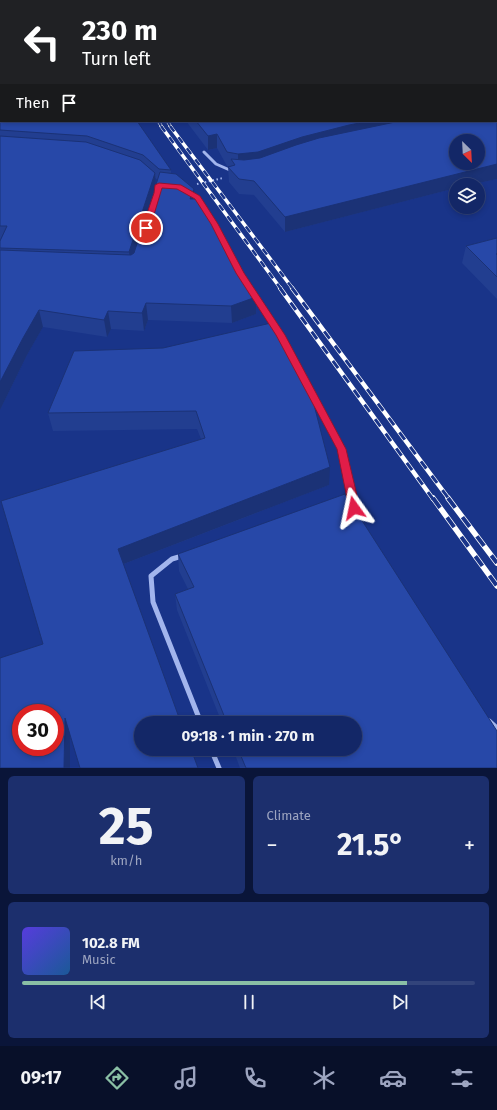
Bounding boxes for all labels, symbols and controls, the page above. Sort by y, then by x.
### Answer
text: 230 m [82,14,158,47]
icon: left [16,16,68,68]
text: Turn left [82,48,151,70]
icon: arrive [58,92,80,114]
text: Then [16,94,50,112]
north arrow [449,134,485,170]
map controls [449,134,485,214]
button: layers [449,178,485,214]
pin [129,211,163,245]
icon: arrive [135,217,157,239]
position arrow [333,487,375,529]
speed limit sign: 30 [12,704,64,756]
text: 09:18 · 1 min · 270 m [182,727,314,745]
text: 25 [99,795,154,858]
text: Climate [267,808,311,823]
text: 21.5° [337,827,405,863]
text: − [267,832,278,859]
text: + [464,832,475,859]
text: km/h [110,853,142,868]
text: 102.8 FM [82,934,140,952]
text: Music [82,952,116,967]
icon: previous [87,991,109,1013]
icon: pause [238,991,260,1013]
icon: next [389,991,411,1013]
icon: directions [103,1064,131,1092]
icon: music [172,1064,200,1092]
icon: phone [241,1064,269,1092]
icon: climate [310,1064,338,1092]
icon: car [379,1064,407,1092]
icon: filters [448,1064,476,1092]
text: 09:17 [21,1067,61,1089]

